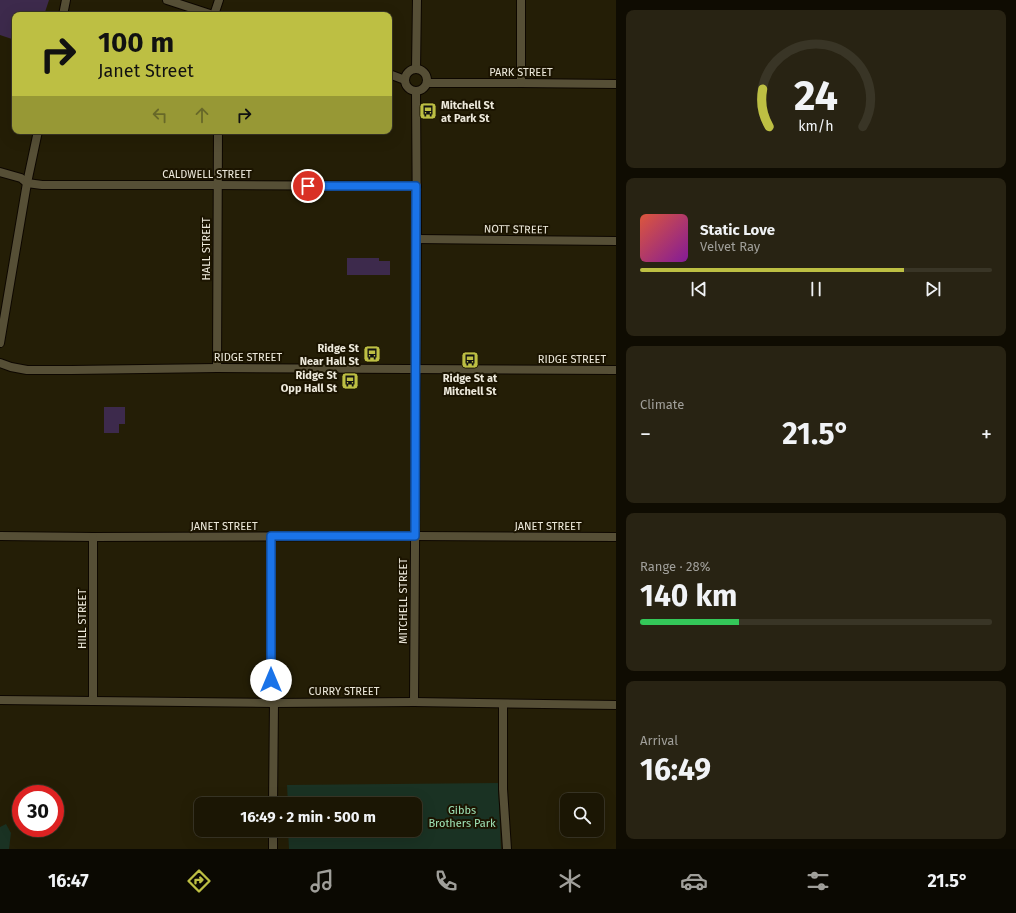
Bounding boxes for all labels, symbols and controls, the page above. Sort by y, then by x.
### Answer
text: 100 m [98,26,174,59]
icon: right [32,28,84,80]
text: Janet Street [98,60,194,82]
street label: PARK STREET [489,66,553,79]
text: 24 [794,71,838,121]
place label: Mitchell St at Park St [441,99,495,125]
bus stop icon: Mitchell St at Park St [418,101,438,121]
icon: left [149,104,171,126]
icon: ahead [191,104,213,126]
icon: right [233,104,255,126]
text: km/h [798,117,834,134]
street label: CALDWELL STREET [162,168,252,181]
pin [291,169,325,203]
icon: arrive [297,175,319,197]
street label: HALL STREET [200,217,213,281]
text: Static Love [700,221,775,239]
street label: NOTT STREET [484,222,549,237]
text: Velvet Ray [700,239,760,254]
icon: previous [688,278,710,300]
icon: pause [805,278,827,300]
icon: next [922,278,944,300]
place label: Ridge St Near Hall St [300,342,360,368]
bus stop icon: Ridge St Near Hall St [362,344,382,364]
bus stop icon: Ridge St at Mitchell St [460,350,480,370]
street label: RIDGE STREET [214,351,282,364]
street label: RIDGE STREET [538,353,606,366]
place label: Ridge St Opp Hall St [281,369,338,395]
bus stop icon: Ridge St Opp Hall St [340,371,360,391]
place label: Ridge St at Mitchell St [443,372,498,398]
text: Climate [640,397,684,412]
text: 21.5° [782,416,850,452]
text: − [640,421,651,448]
text: + [981,421,992,448]
street label: JANET STREET [190,520,258,533]
street label: JANET STREET [514,520,582,533]
street label: MITCHELL STREET [397,558,410,644]
text: Range · 28% [640,559,710,574]
text: 140 km [640,578,737,614]
street label: HILL STREET [76,589,89,649]
position arrow [250,659,292,701]
street label: CURRY STREET [309,685,380,698]
text: Arrival [640,733,678,748]
text: 16:49 [640,752,711,788]
speed limit sign: 30 [12,785,64,837]
map controls [560,793,604,837]
button: search [560,793,604,837]
park label: Gibbs Brothers Park [428,804,496,830]
text: 16:49 · 2 min · 500 m [240,808,376,826]
icon: directions [185,867,213,895]
icon: music [308,867,336,895]
icon: phone [432,867,460,895]
icon: climate [556,867,584,895]
icon: car [680,867,708,895]
icon: filters [804,867,832,895]
text: 16:47 [48,870,89,892]
text: 21.5° [927,870,968,892]

